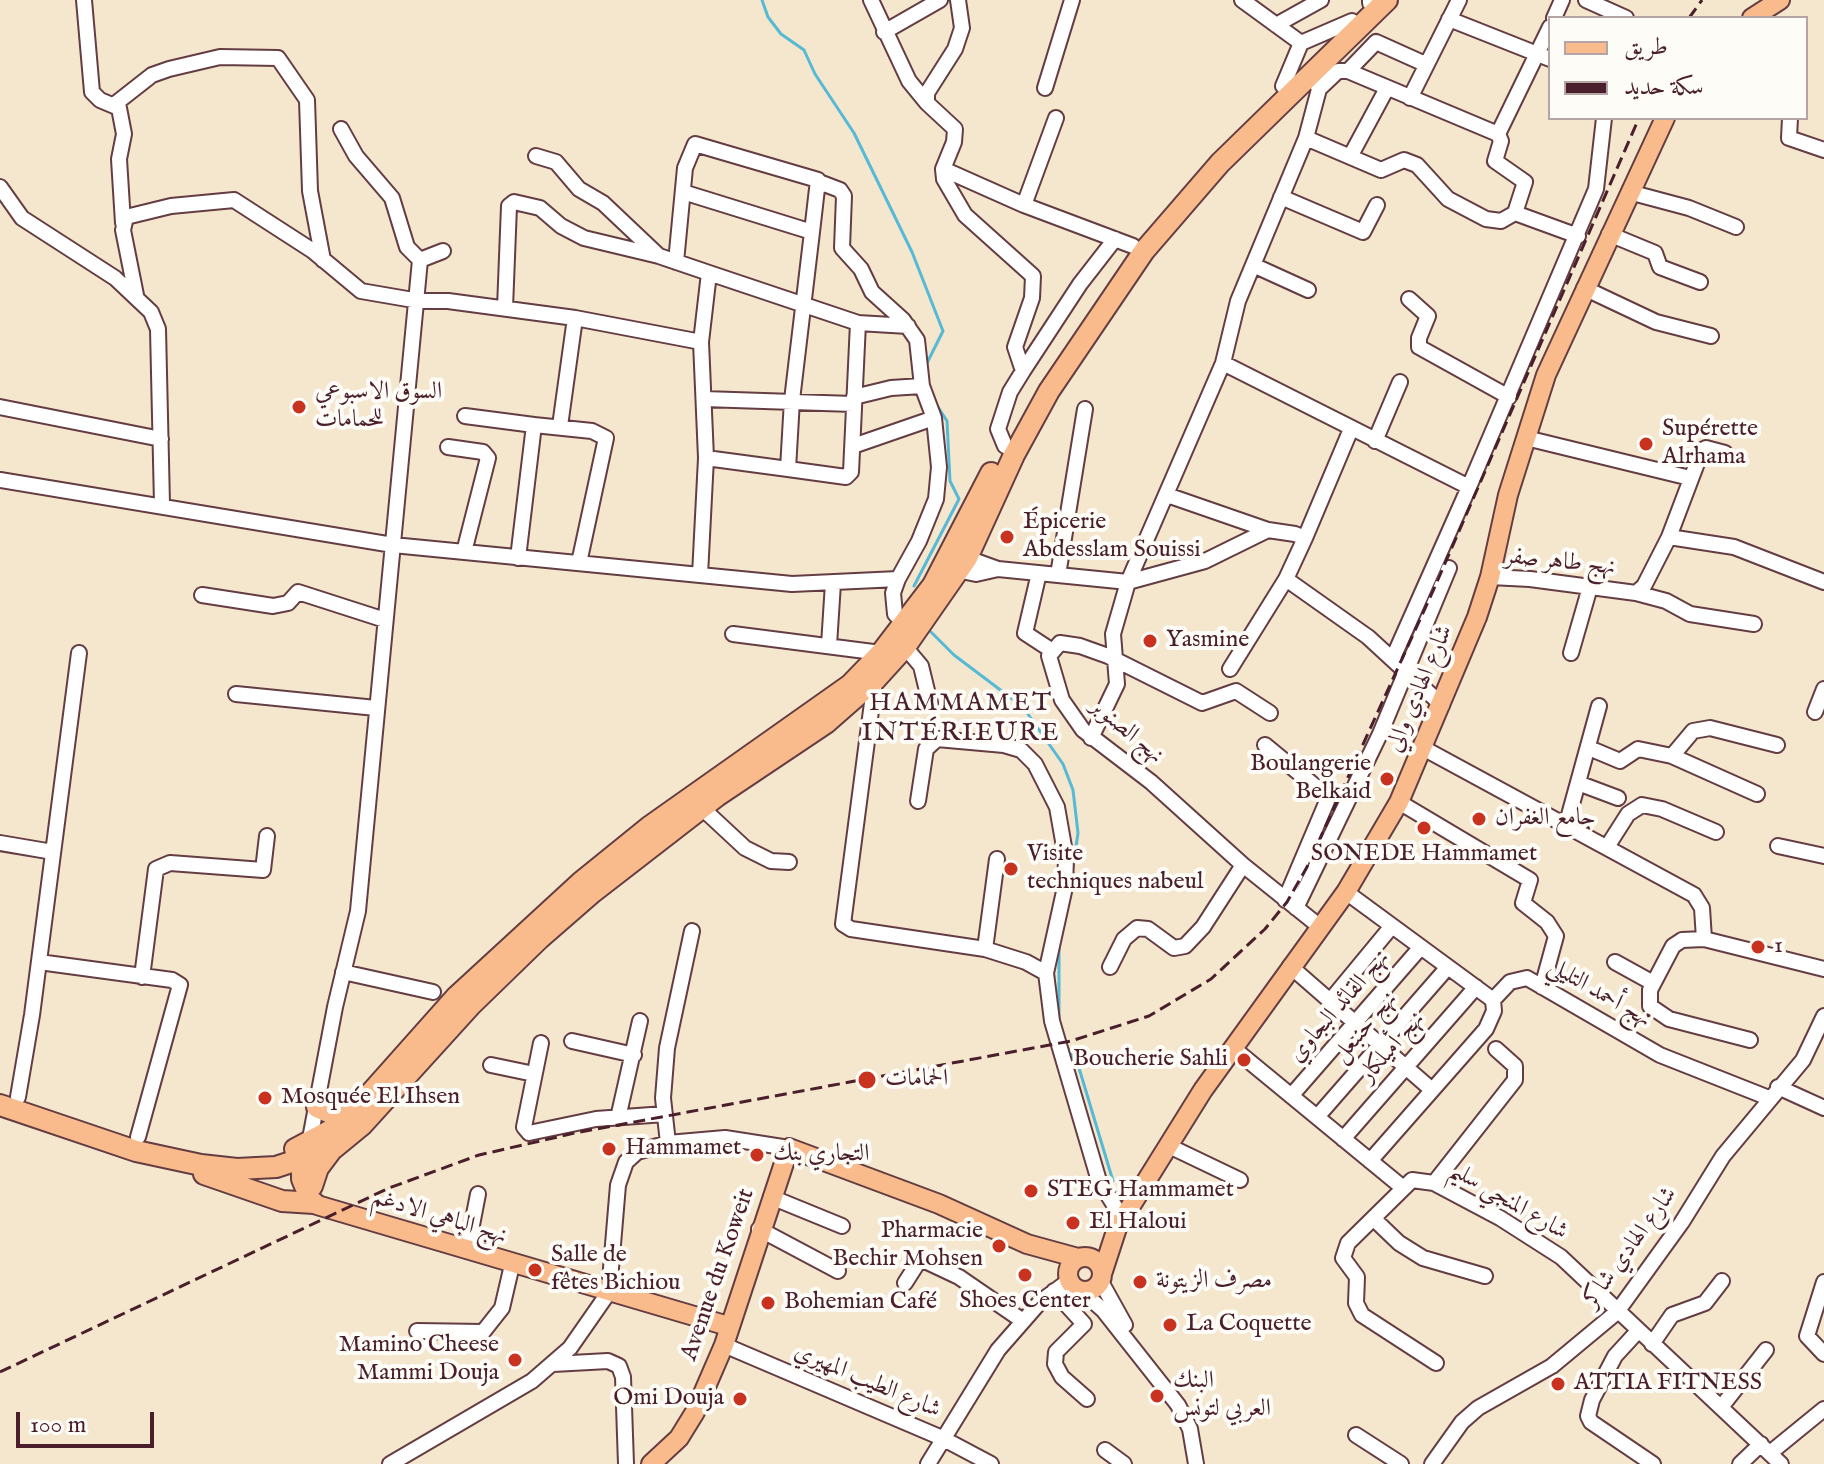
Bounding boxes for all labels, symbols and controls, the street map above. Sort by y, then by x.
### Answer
legend [1548,16,1808,120]
text: طريق [1624,32,1668,63]
text: سكة حديد [1624,72,1704,103]
place label: السوق الاسبوعي للحمامات [315,379,442,435]
marker: السوق الاسبوعي للحمامات [290,398,308,416]
place label: Supérette Alrhama [1662,416,1758,472]
marker: Supérette Alrhama [1637,435,1655,453]
place label: Épicerie Abdesslam Souissi [1023,509,1201,565]
marker: Épicerie Abdesslam Souissi [998,528,1016,546]
street label: نهج طاهر صفر [1503,543,1617,583]
street label: شارع الهادي والي [1381,621,1461,757]
place label: Yasmine [1166,627,1249,655]
marker: Yasmine [1141,632,1159,650]
district label: HAMMAMET INTÉRIEURE [862,689,1060,750]
street label: نهج الصنوبر [1083,693,1169,771]
place label: Boulangerie Belkaid [1250,751,1371,807]
marker: Boulangerie Belkaid [1378,770,1396,788]
place label: جامع الغفران [1495,805,1596,833]
marker: جامع الغفران [1470,810,1488,828]
marker: SONEDE Hammamet [1415,819,1433,837]
place label: Visite techniques nabeul [1027,841,1203,897]
place label: SONEDE Hammamet [1311,841,1537,869]
marker: Visite techniques nabeul [1002,860,1020,878]
place label: 1 [1774,933,1783,961]
marker: 1 [1749,938,1767,956]
street label: نهج القائد البجاوي [1283,945,1397,1069]
street label: نهج أحمد التليلي [1542,953,1656,1035]
street label: نهج حنبعل [1327,986,1405,1070]
street label: نهج أميلكار [1354,1006,1432,1090]
place label: Boucherie Sahli [1073,1046,1228,1074]
marker: Boucherie Sahli [1235,1051,1253,1069]
place label: الحمامات [885,1066,948,1094]
marker: الحمامات [856,1069,878,1091]
place label: Mosquée El Ihsen [281,1084,460,1112]
marker: Mosquée El Ihsen [256,1089,274,1107]
place label: Hammamet [625,1135,741,1163]
marker: Hammamet [600,1140,618,1158]
place label: التجاري بنك [773,1141,869,1169]
marker: التجاري بنك [748,1146,766,1164]
street label: شارع المنجي سليم [1444,1156,1572,1248]
place label: STEG Hammamet [1047,1177,1234,1205]
marker: STEG Hammamet [1022,1182,1040,1200]
street label: شارع الهادي شاكر [1577,1182,1685,1314]
street label: نهج الباهي الادغم [368,1184,510,1252]
street label: Avenue du Koweit [676,1185,762,1365]
place label: El Haloui [1089,1209,1187,1237]
marker: El Haloui [1064,1214,1082,1232]
place label: Pharmacie Bechir Mohsen [832,1218,983,1274]
marker: Pharmacie Bechir Mohsen [990,1237,1008,1255]
place label: Salle de fêtes Bichiou [551,1242,680,1298]
marker: Salle de fêtes Bichiou [526,1261,544,1279]
marker: Shoes Center [1016,1266,1034,1284]
place label: مصرف الزيتونة [1156,1268,1272,1296]
marker: مصرف الزيتونة [1131,1273,1149,1291]
place label: Shoes Center [959,1288,1091,1316]
place label: Bohemian Café [784,1289,937,1317]
marker: Bohemian Café [759,1294,777,1312]
place label: La Coquette [1186,1311,1312,1339]
marker: La Coquette [1161,1316,1179,1334]
place label: Mamino Cheese Mammi Douja [339,1332,499,1388]
street label: شارع الطيب المهيري [789,1338,945,1426]
marker: Mamino Cheese Mammi Douja [506,1351,524,1369]
place label: البنك العربي لتونس [1173,1368,1271,1424]
place label: ATTIA FITNESS [1574,1370,1762,1398]
marker: ATTIA FITNESS [1549,1375,1567,1393]
place label: Omi Douja [613,1385,724,1413]
marker: البنك العربي لتونس [1148,1387,1166,1405]
marker: Omi Douja [731,1390,749,1408]
scale bar [20,1396,158,1446]
text: 100 m [30,1410,86,1441]

